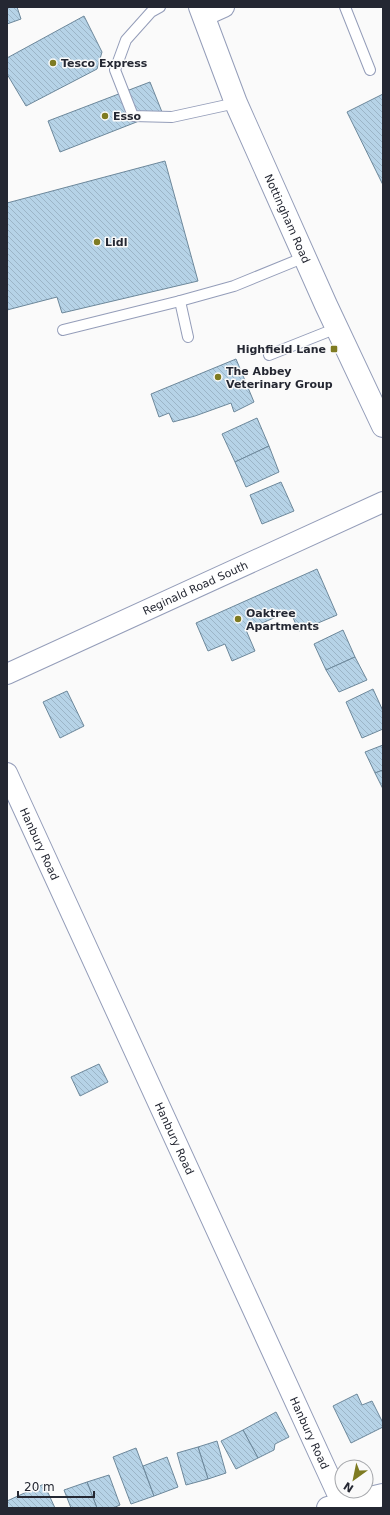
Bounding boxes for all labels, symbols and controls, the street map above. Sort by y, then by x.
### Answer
place label: Tesco Express [61,57,148,70]
marker: Tesco Express [48,58,58,68]
place label: Esso [113,110,142,123]
marker: Esso [100,111,110,121]
street label: Nottingham Road [261,172,313,265]
place label: Lidl [105,236,127,249]
marker: Lidl [92,237,102,247]
place label: Highfield Lane [237,343,326,356]
marker: Highfield Lane [329,344,339,354]
place label: The Abbey Veterinary Group [226,365,333,391]
marker: The Abbey Veterinary Group [213,372,223,382]
street label: Reginald Road South [141,559,250,618]
place label: Oaktree Apartments [246,607,320,633]
marker: Oaktree Apartments [233,614,243,624]
street label: Hanbury Road [17,806,61,882]
street label: Hanbury Road [152,1100,196,1177]
street label: Hanbury Road [287,1395,331,1471]
north arrow [334,1459,374,1499]
scale bar [18,1473,94,1499]
text: N [341,1479,356,1495]
text: 20 m [24,1480,55,1494]

